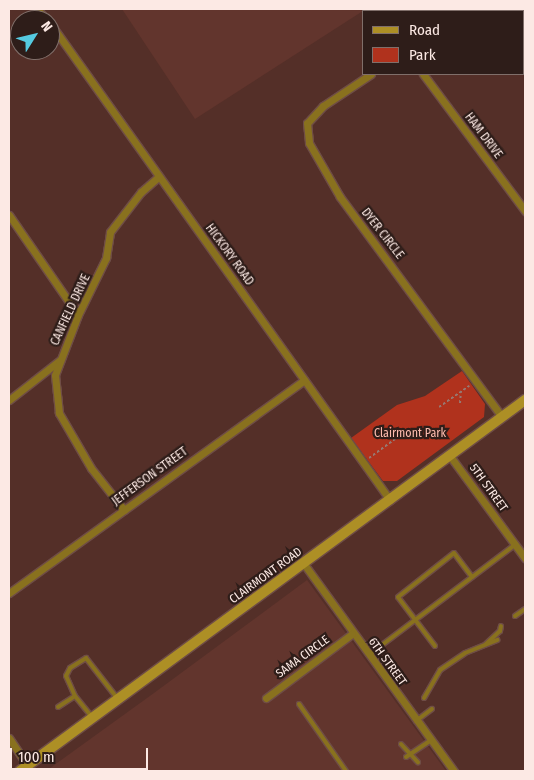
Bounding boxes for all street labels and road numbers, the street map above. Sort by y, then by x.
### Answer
street label: HAM DRIVE [461,110,505,162]
street label: DYER CIRCLE [358,206,406,262]
street label: HICKORY ROAD [202,221,256,289]
street label: CANFIELD DRIVE [48,272,94,348]
street label: JEFFERSON STREET [109,445,191,509]
street label: 5TH STREET [466,461,510,515]
street label: CLAIRMONT ROAD [227,545,305,607]
street label: SAMA CIRCLE [273,633,333,681]
street label: 6TH STREET [365,635,409,689]

